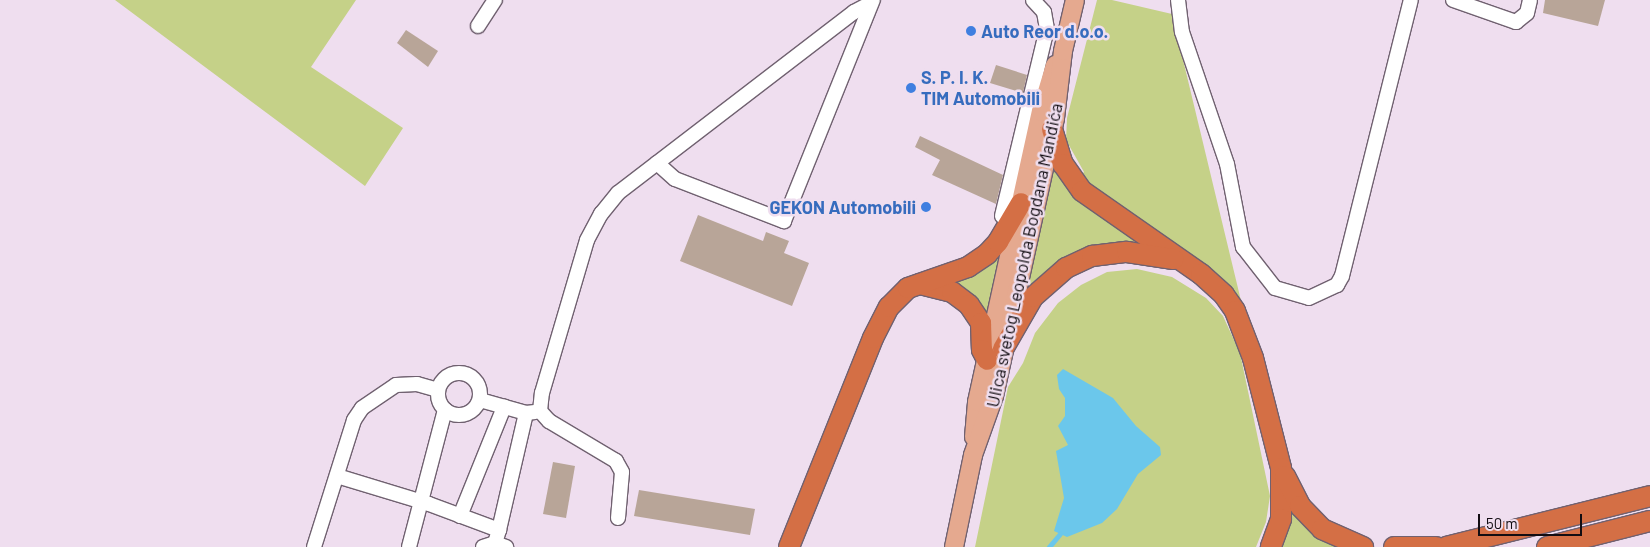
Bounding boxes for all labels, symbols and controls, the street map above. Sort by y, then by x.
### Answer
place label: Auto Reor d.o.o. [981,20,1108,42]
marker: Auto Reor d.o.o. [965,25,977,37]
place label: S. P. I. K. TIM Automobili [921,67,1040,110]
marker: S. P. I. K. TIM Automobili [905,82,917,94]
street label: Ulica svetog Leopolda Bogdana Mandića [981,101,1067,409]
place label: GEKON Automobili [770,196,916,218]
marker: GEKON Automobili [920,201,932,213]
scale bar [1480,504,1584,536]
text: 50 m [1486,514,1518,532]

